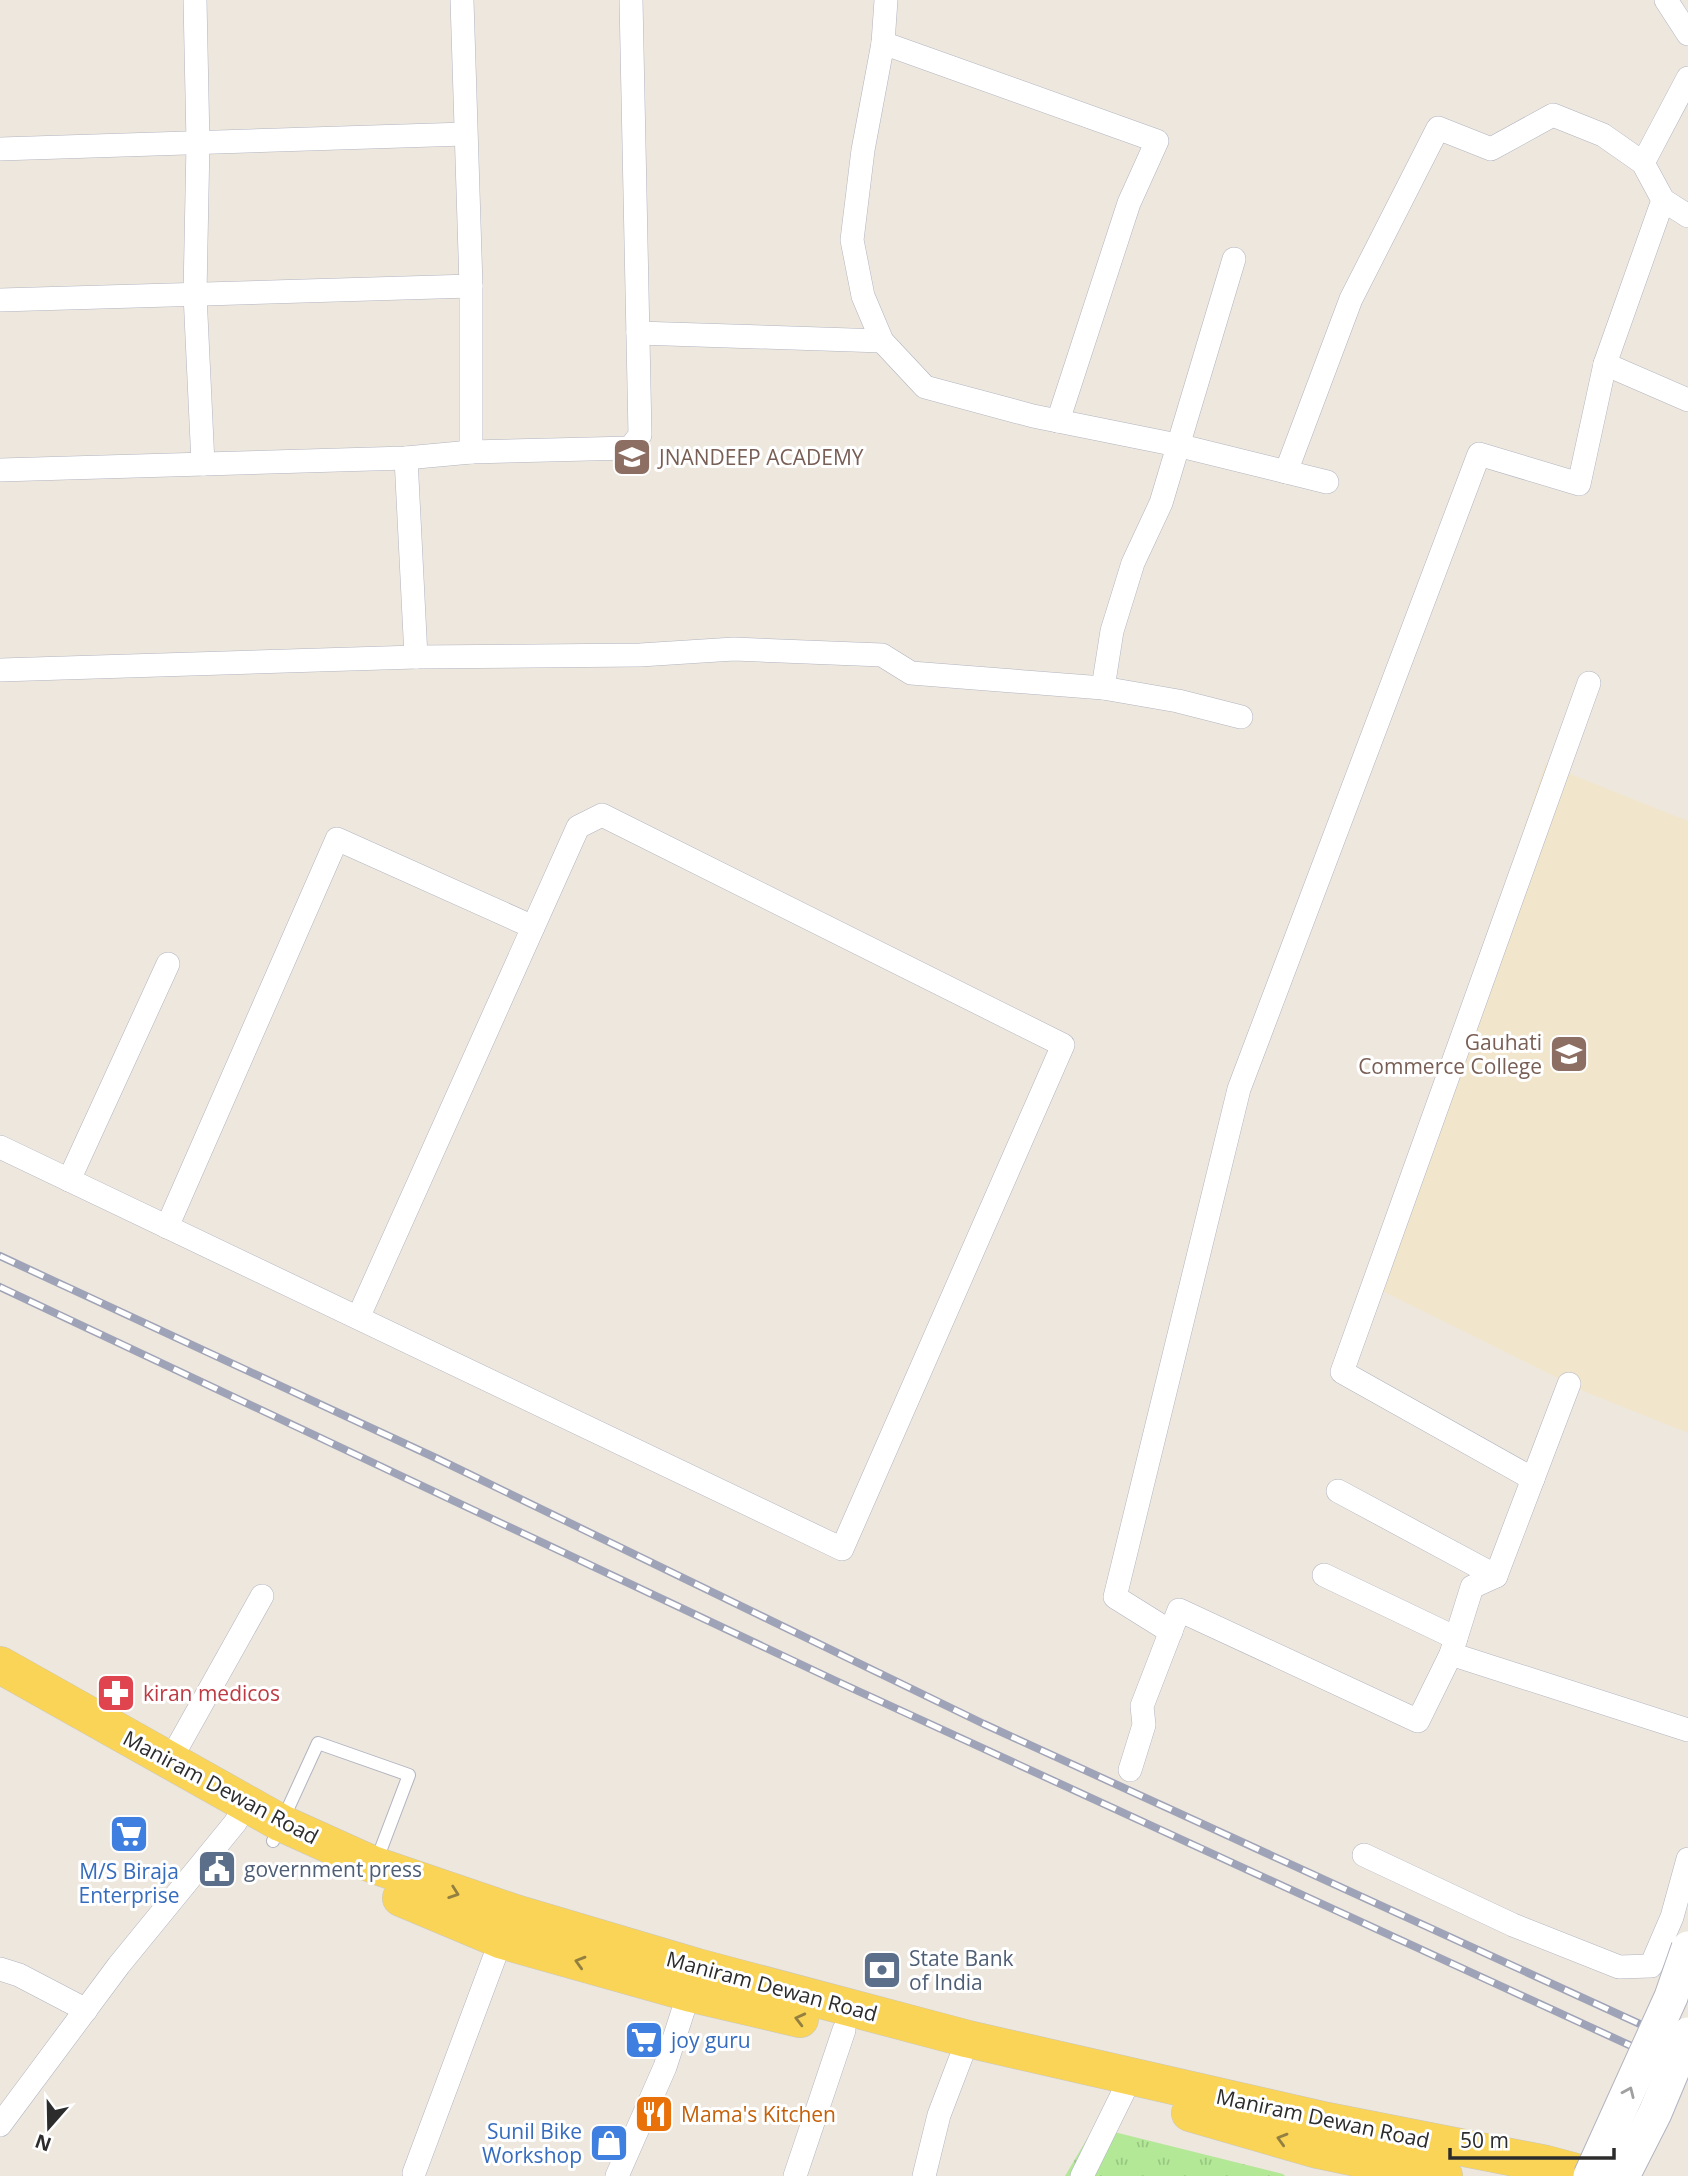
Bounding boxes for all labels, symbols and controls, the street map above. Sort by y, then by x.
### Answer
school or university icon: JNANDEEP ACADEMY [611,436,653,478]
place label: JNANDEEP ACADEMY [657,443,864,471]
place label: Gauhati Commerce College [1358,1028,1542,1080]
school or university icon: Gauhati Commerce College [1548,1033,1590,1075]
pharmacy icon: kiran medicos [95,1672,137,1714]
place label: kiran medicos [143,1679,280,1707]
street label: Maniram Dewan Road [118,1724,324,1850]
supermarket icon: M/S Biraja Enterprise [108,1813,150,1855]
public building icon: government press [196,1848,238,1890]
place label: government press [244,1855,422,1883]
place label: M/S Biraja Enterprise [79,1857,179,1909]
one-way arrow [448,1884,460,1899]
street label: Maniram Dewan Road [663,1944,881,2028]
place label: State Bank of India [909,1944,1014,1996]
bank icon: State Bank of India [861,1949,903,1991]
one-way arrow [574,1956,586,1970]
one-way arrow [794,2013,806,2027]
supermarket icon: joy guru [623,2019,665,2061]
place label: joy guru [669,2026,751,2054]
street label: Maniram Dewan Road [1214,2082,1432,2154]
one-way arrow [1621,2087,1635,2099]
north arrow [14,2092,84,2162]
restaurant icon: Mama's Kitchen [633,2093,675,2135]
place label: Mama's Kitchen [681,2100,836,2128]
scale bar [1450,2116,1614,2160]
place label: Sunil Bike Workshop [482,2117,582,2169]
shop icon: Sunil Bike Workshop [588,2122,630,2164]
text: 50 m [1460,2126,1509,2154]
text: N [31,2128,55,2158]
one-way arrow [1276,2133,1288,2148]

